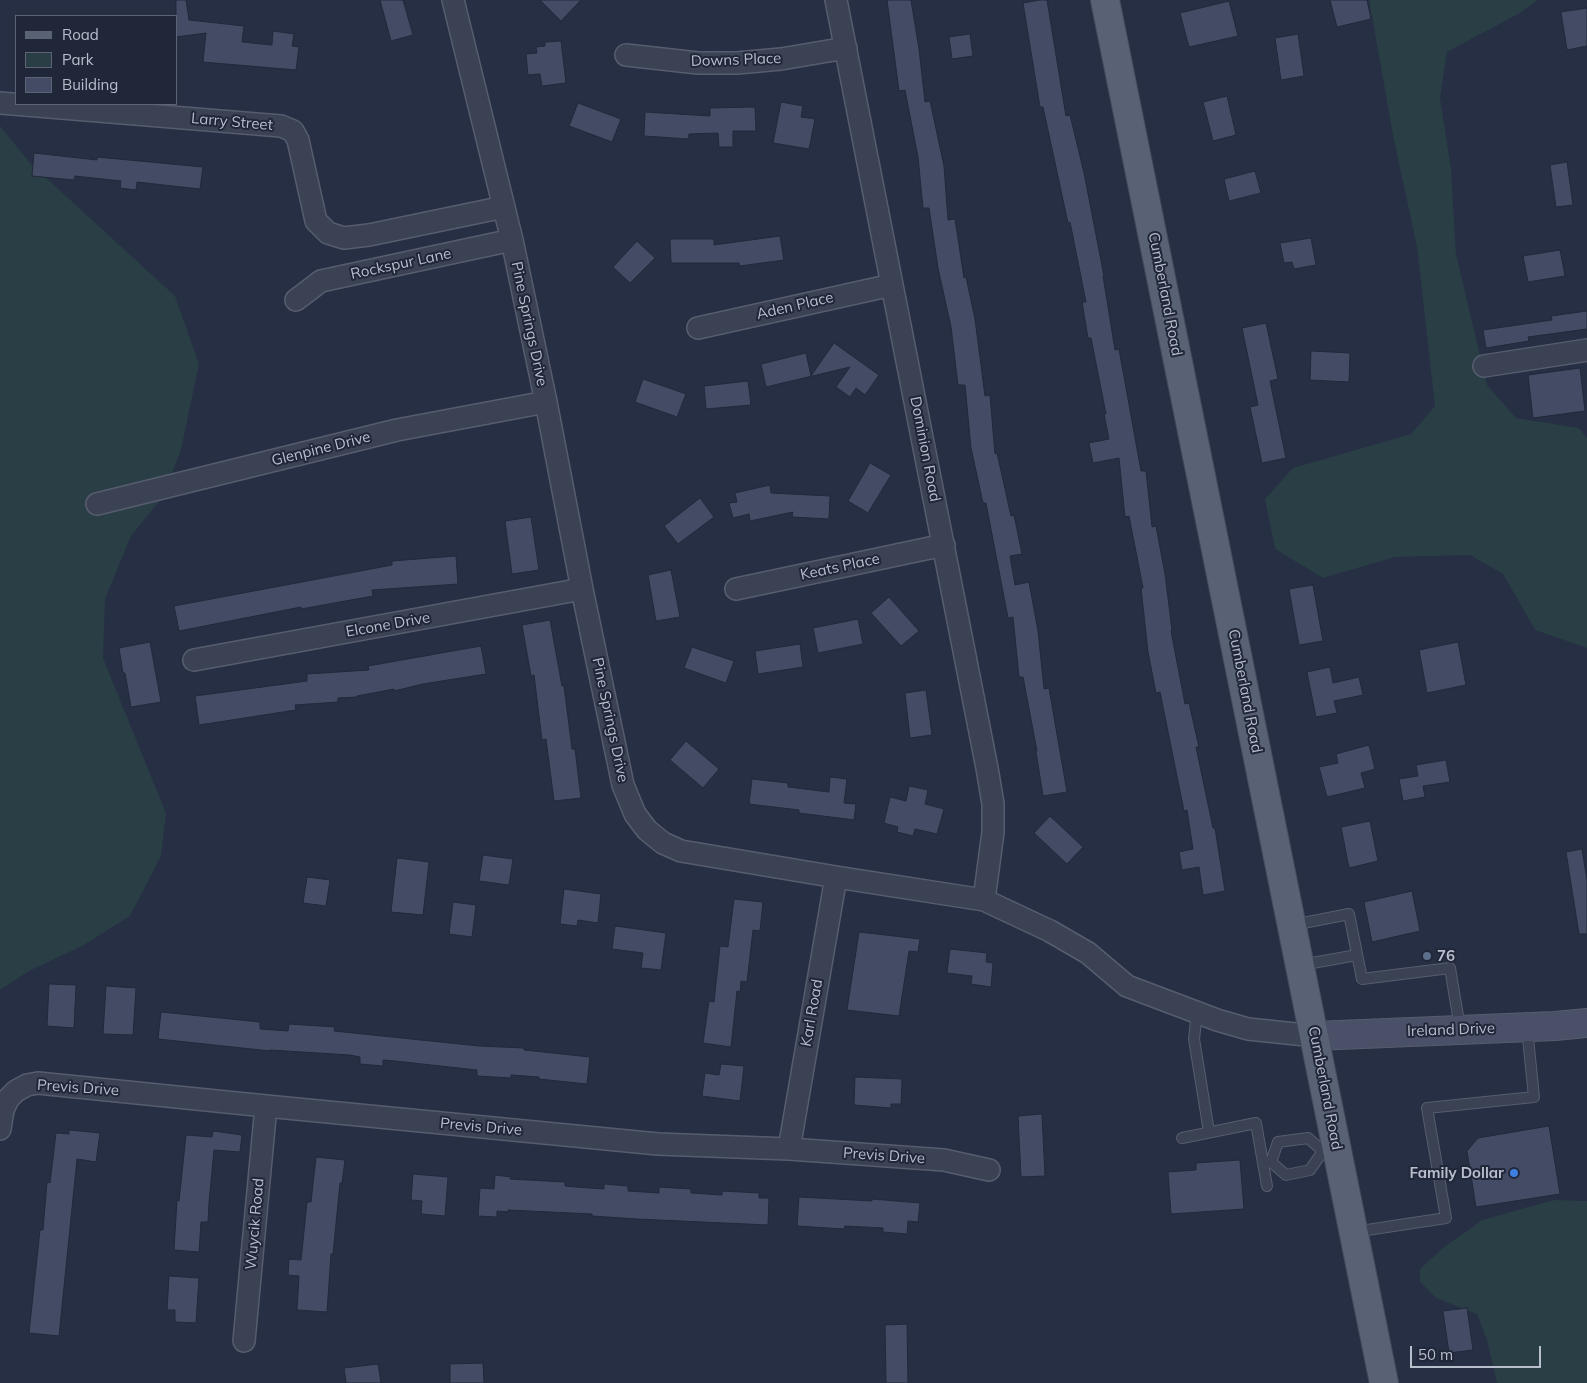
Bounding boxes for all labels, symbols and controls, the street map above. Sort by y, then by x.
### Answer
legend [15,15,178,105]
text: Road [62,25,99,44]
street label: Downs Place [690,49,782,71]
text: Park [62,50,94,69]
text: Building [62,75,118,94]
street label: Larry Street [190,109,274,135]
street label: Cumberland Road [1144,231,1186,357]
street label: Rockspur Lane [349,245,453,283]
street label: Pine Springs Drive [507,260,551,388]
street label: Aden Place [755,288,835,324]
street label: Dominion Road [906,395,944,503]
street label: Glenpine Drive [270,428,372,470]
street label: Keats Place [799,550,881,584]
street label: Elcone Drive [344,609,432,641]
street label: Cumberland Road [1224,628,1266,754]
street label: Pine Springs Drive [588,656,632,784]
place label: 76 [1437,947,1455,965]
marker: 76 [1421,950,1433,962]
street label: Karl Road [797,978,827,1048]
street label: Ireland Drive [1407,1019,1495,1041]
street label: Cumberland Road [1304,1025,1346,1151]
street label: Previs Drive [36,1076,120,1100]
street label: Previs Drive [439,1114,523,1140]
street label: Previs Drive [842,1144,926,1168]
place label: Family Dollar [1410,1164,1504,1182]
marker: Family Dollar [1508,1167,1520,1179]
street label: Wuycik Road [242,1177,268,1271]
scale bar [1412,1336,1543,1368]
text: 50 m [1418,1345,1453,1364]

